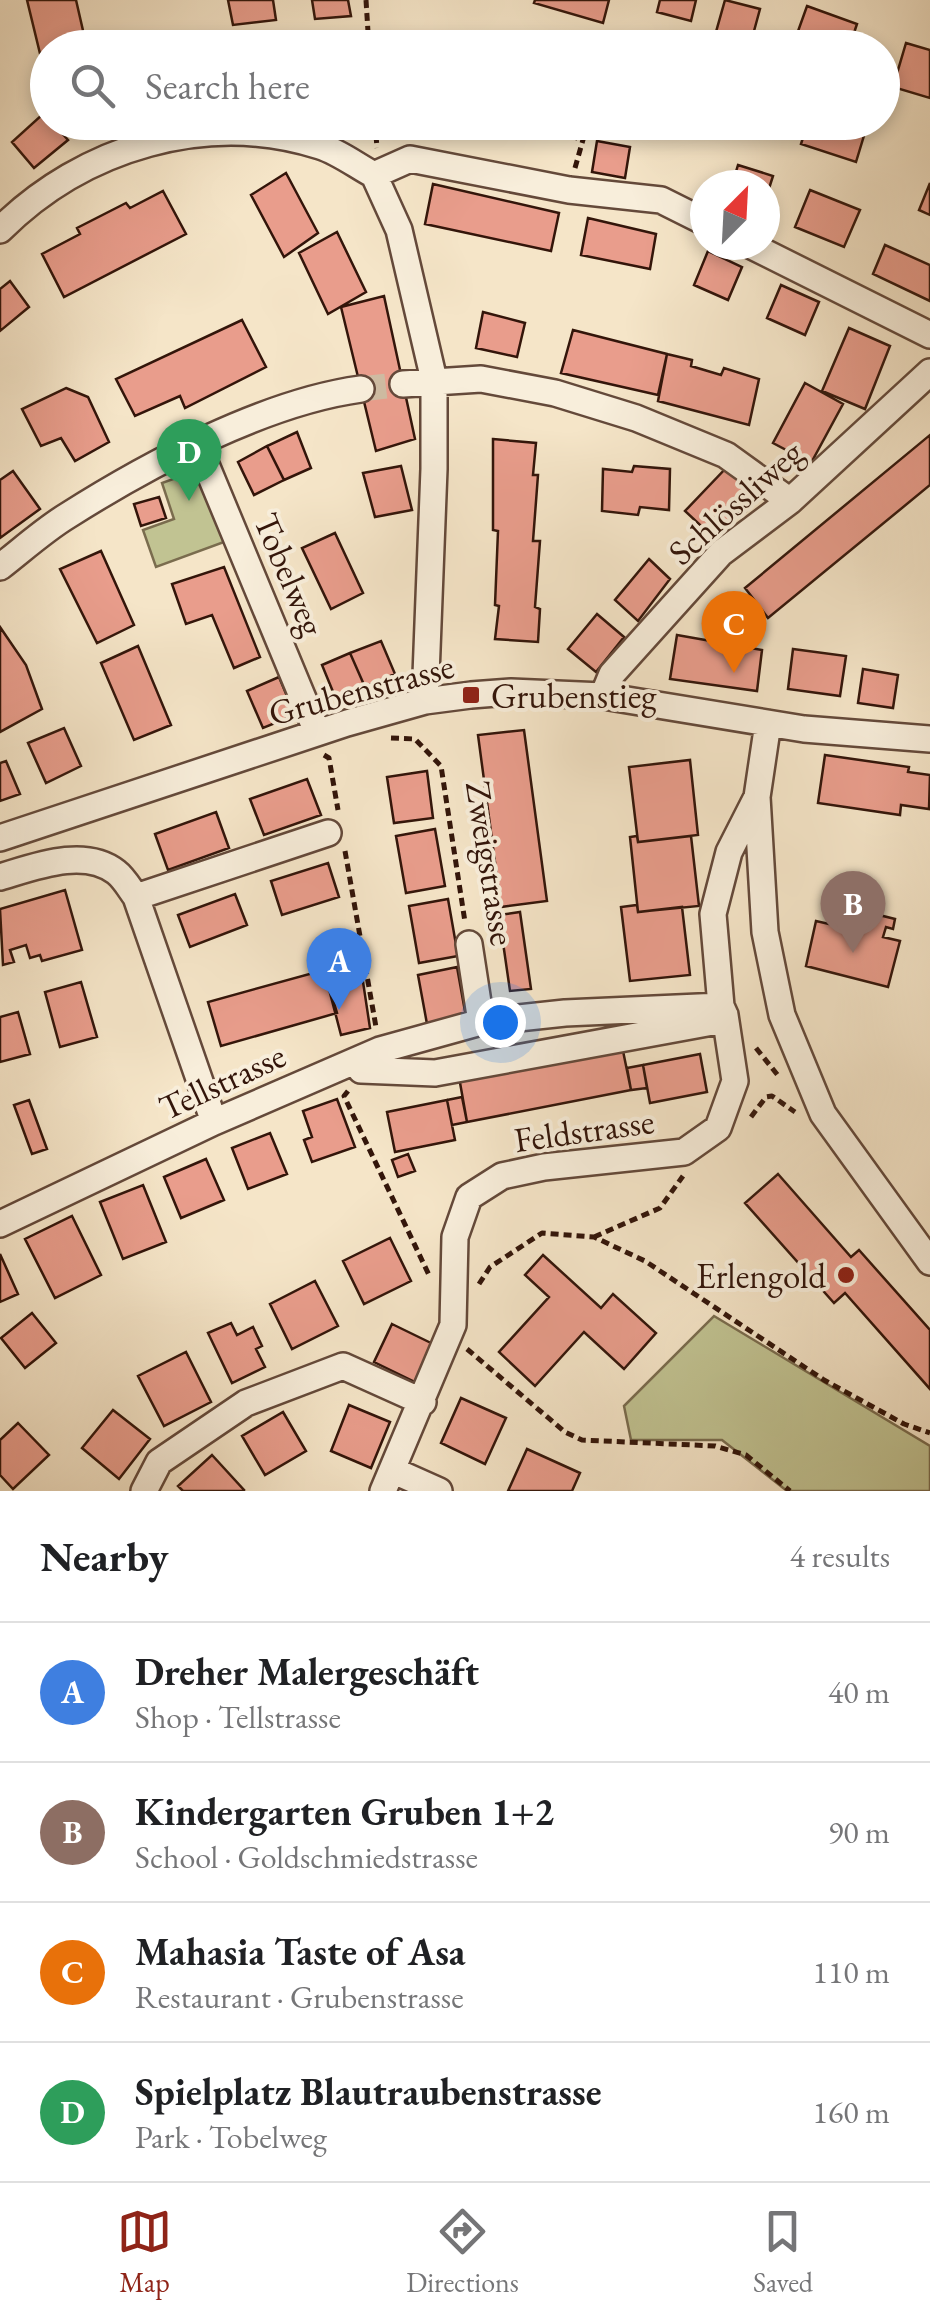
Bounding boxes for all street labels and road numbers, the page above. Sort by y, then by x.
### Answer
street label: Schlössliweg [658,429,812,574]
street label: Tobelweg [244,506,336,643]
street label: Grubenstrasse [263,643,459,735]
street label: Zweigstrasse [456,778,526,948]
street label: Tellstrasse [152,1032,292,1130]
street label: Feldstrasse [511,1098,657,1162]

